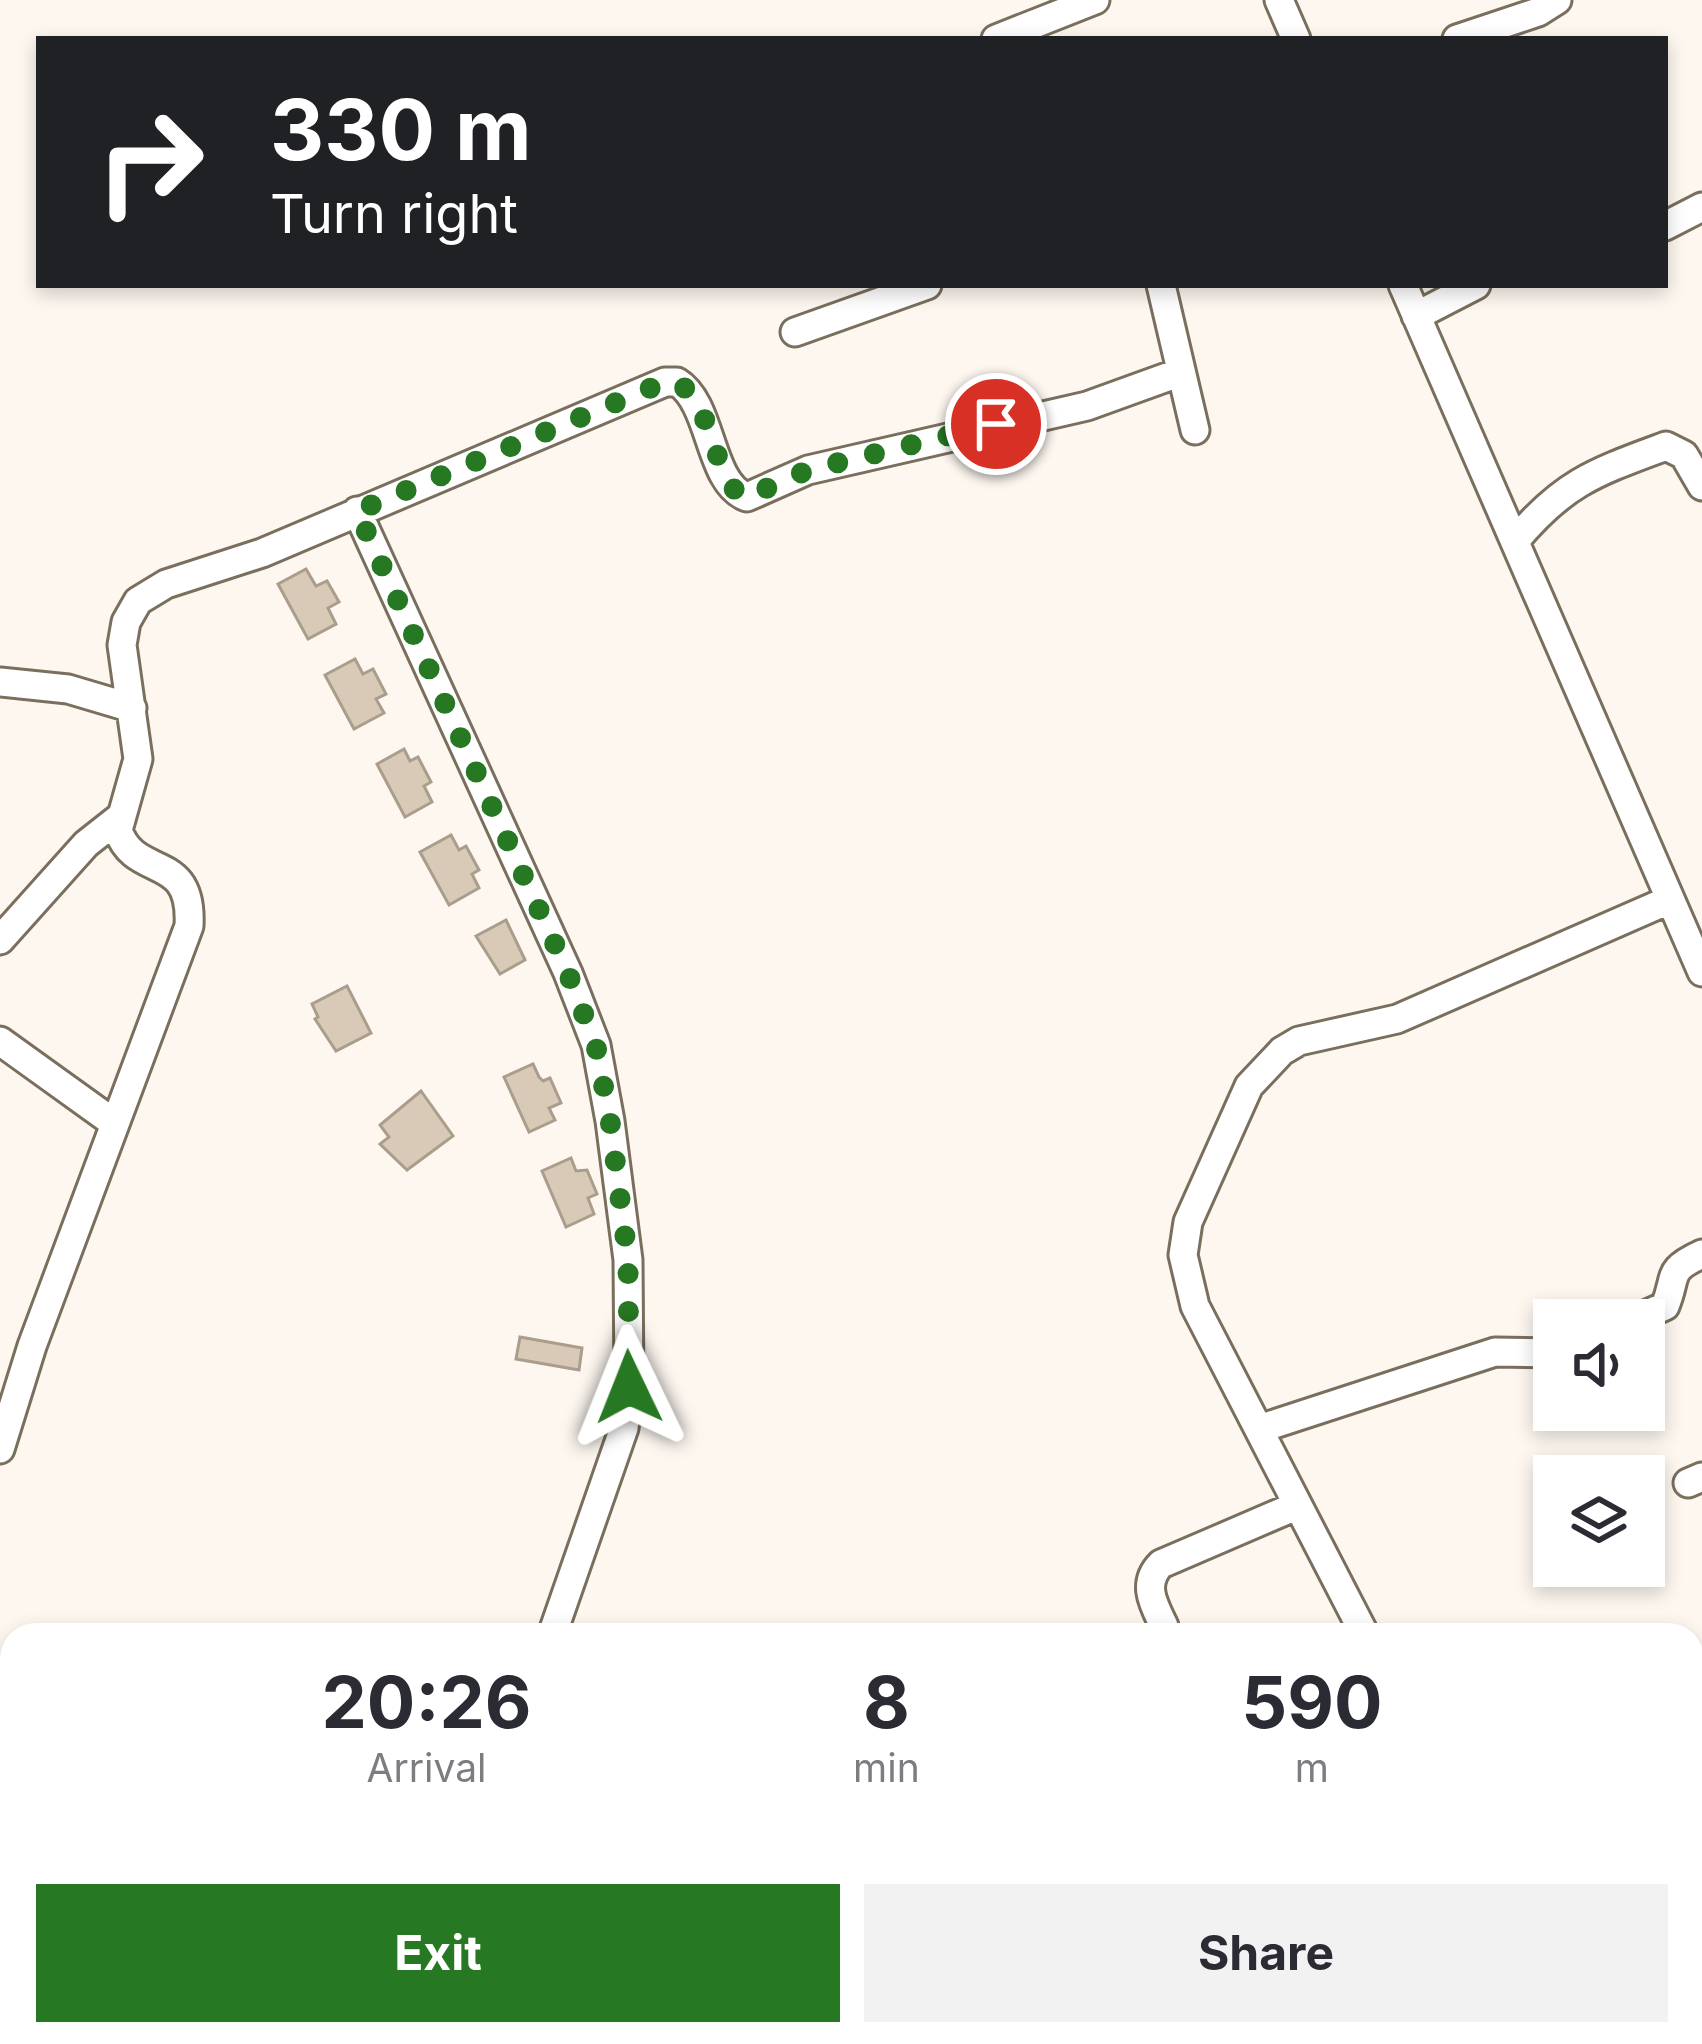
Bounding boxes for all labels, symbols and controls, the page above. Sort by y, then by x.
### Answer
text: 330 m [270,79,532,180]
icon: right [72,84,228,240]
text: Turn right [270,181,518,246]
pin [945,373,1047,475]
icon: arrive [963,391,1029,457]
map controls [1533,1299,1665,1587]
button: sound [1533,1299,1665,1431]
position arrow [566,1324,692,1450]
button: layers [1533,1455,1665,1587]
text: 20:26 [321,1658,532,1745]
text: 8 [863,1658,910,1745]
text: 590 [1241,1658,1383,1745]
text: Arrival [367,1744,487,1791]
text: min [853,1744,920,1791]
text: m [1295,1744,1329,1791]
button: Exit [36,1884,840,2022]
button: Share [864,1884,1668,2022]

